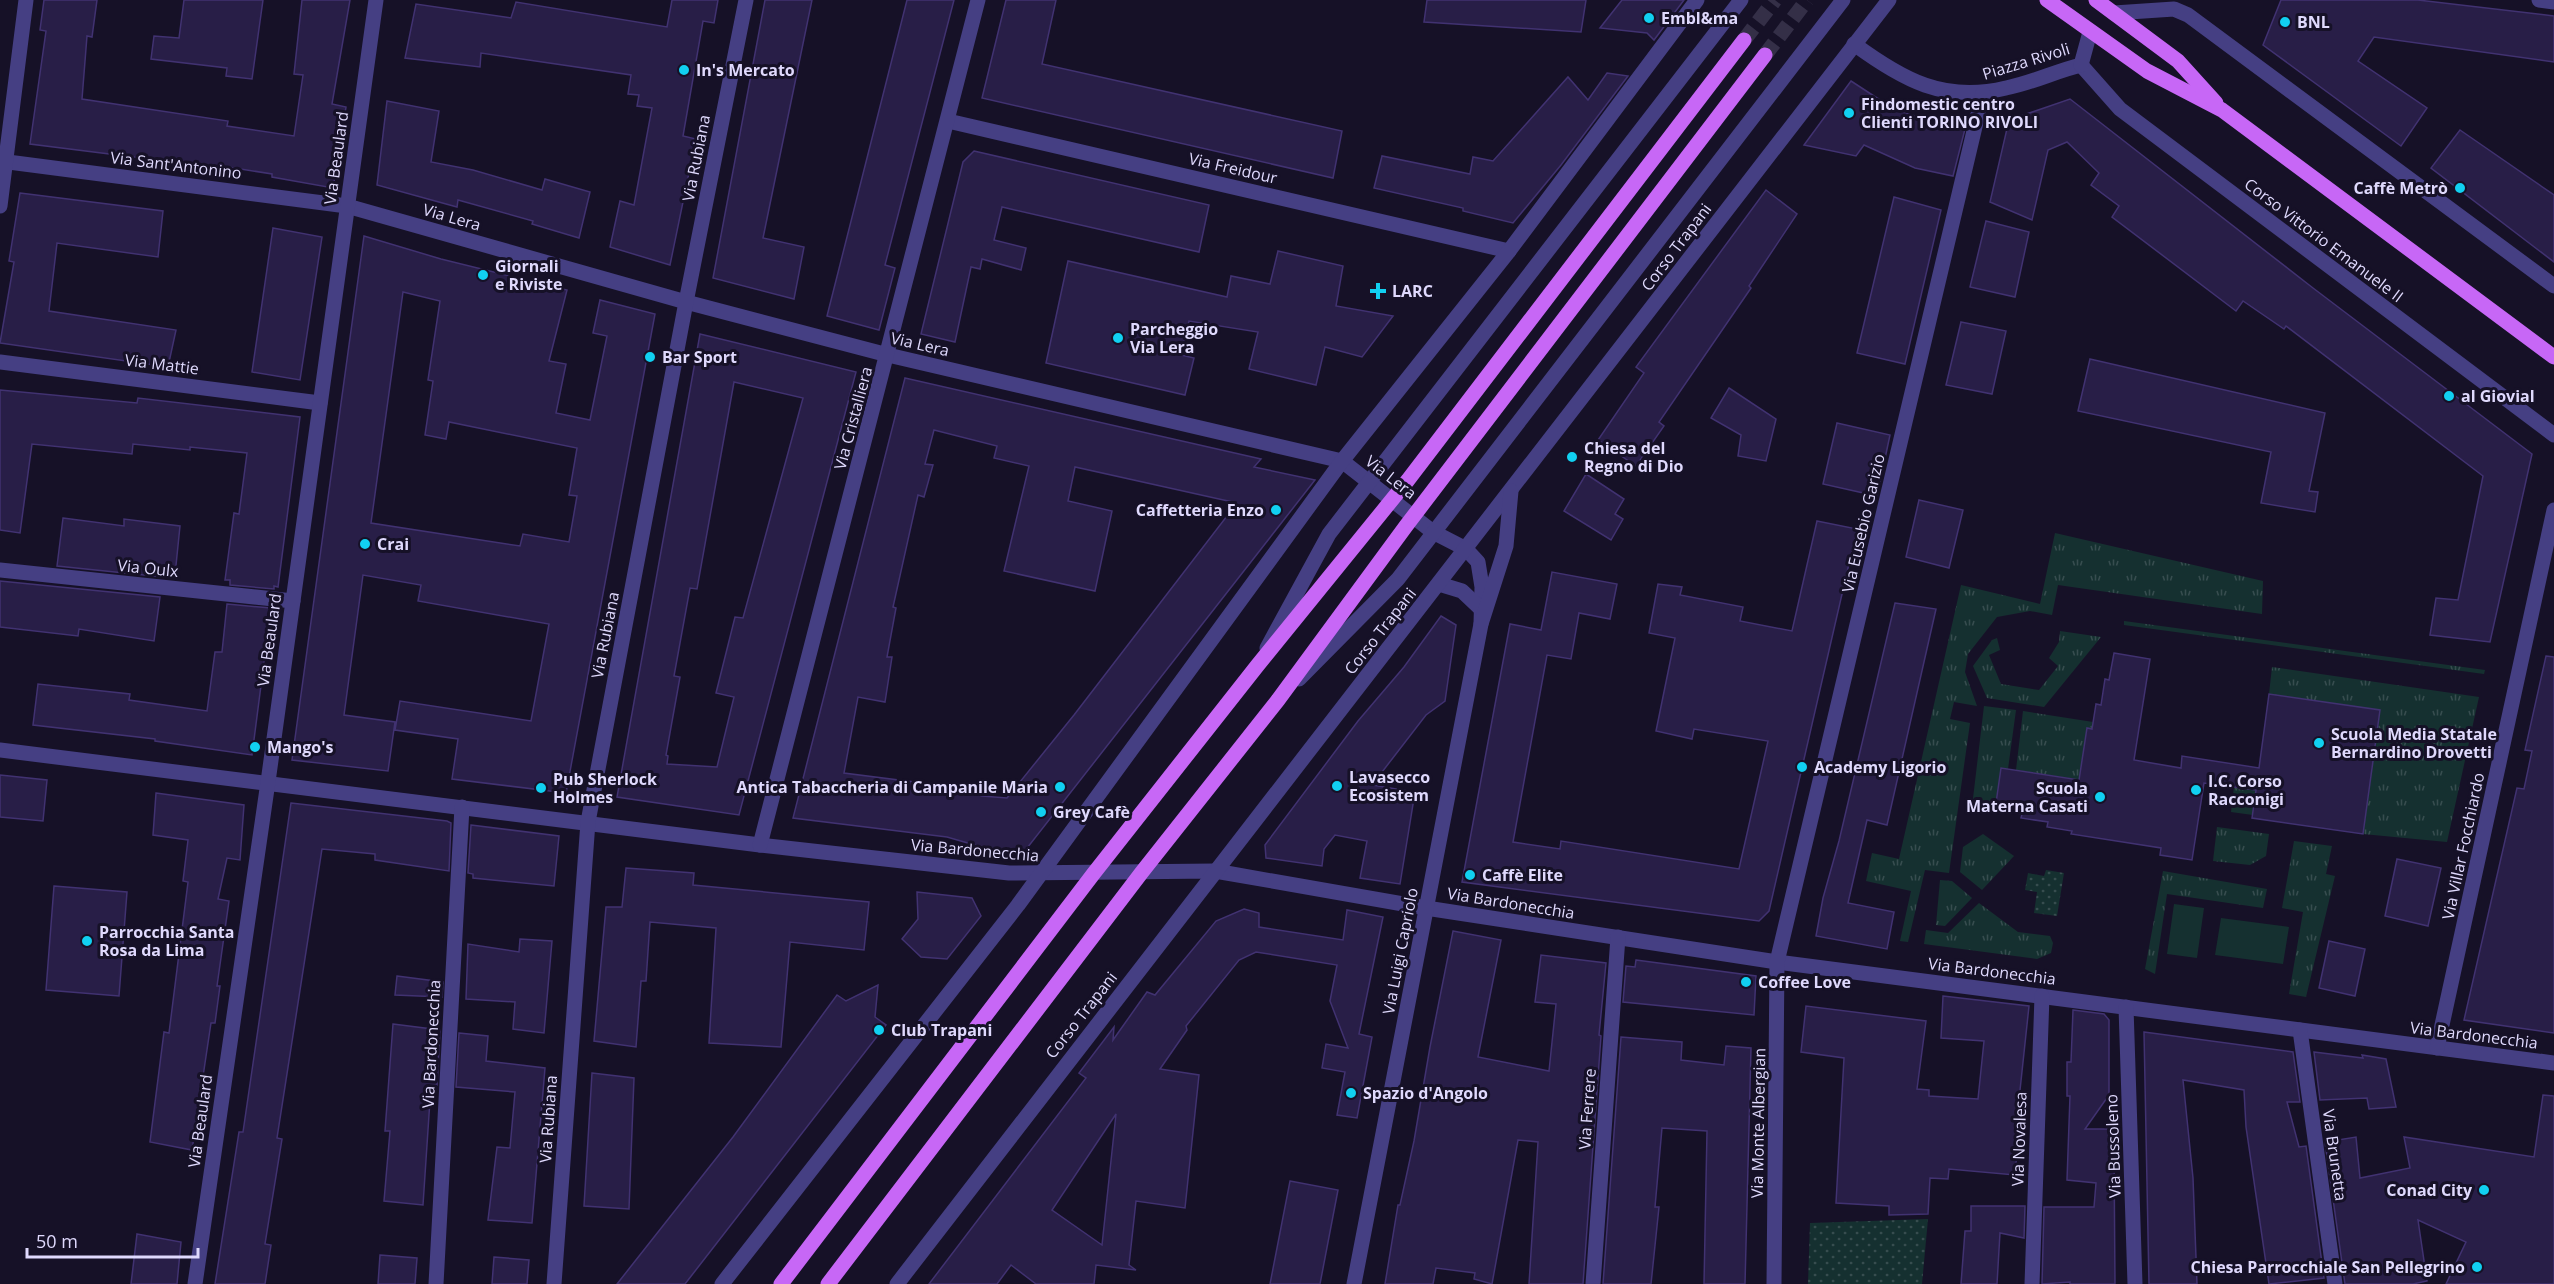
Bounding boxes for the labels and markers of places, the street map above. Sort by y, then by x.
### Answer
place label: Embl&ma [1661,7,1738,29]
marker: Embl&ma [1642,11,1656,25]
place label: BNL [2297,11,2330,33]
marker: BNL [2278,15,2292,29]
place label: In's Mercato [696,59,795,81]
marker: In's Mercato [677,63,691,77]
place label: Findomestic centro Clienti TORINO RIVOLI [1861,93,2038,133]
marker: Findomestic centro Clienti TORINO RIVOLI [1842,106,1856,120]
place label: Caffè Metrò [2353,177,2448,199]
marker: Caffè Metrò [2453,181,2467,195]
place label: Giornali e Riviste [495,255,562,295]
marker: Giornali e Riviste [476,268,490,282]
place label: LARC [1392,280,1433,302]
marker: LARC [1369,282,1387,300]
place label: Parcheggio Via Lera [1130,318,1218,358]
marker: Parcheggio Via Lera [1111,331,1125,345]
place label: Bar Sport [662,346,737,368]
marker: Bar Sport [643,350,657,364]
place label: al Giovial [2461,385,2535,407]
marker: al Giovial [2442,389,2456,403]
place label: Chiesa del Regno di Dio [1584,437,1684,477]
marker: Chiesa del Regno di Dio [1565,450,1579,464]
place label: Caffetteria Enzo [1136,499,1264,521]
marker: Caffetteria Enzo [1269,503,1283,517]
place label: Crai [377,533,409,555]
marker: Crai [358,537,372,551]
place label: Scuola Media Statale Bernardino Drovetti [2331,723,2497,763]
place label: Mango's [267,736,333,758]
marker: Scuola Media Statale Bernardino Drovetti [2312,736,2326,750]
marker: Mango's [248,740,262,754]
place label: Academy Ligorio [1814,756,1946,778]
marker: Academy Ligorio [1795,760,1809,774]
place label: Lavasecco Ecosistem [1349,766,1430,806]
place label: Pub Sherlock Holmes [553,768,657,808]
place label: I.C. Corso Racconigi [2208,770,2284,810]
place label: Antica Tabaccheria di Campanile Maria [736,776,1048,798]
place label: Scuola Materna Casati [1966,777,2088,817]
marker: Lavasecco Ecosistem [1330,779,1344,793]
marker: Antica Tabaccheria di Campanile Maria [1053,780,1067,794]
marker: Pub Sherlock Holmes [534,781,548,795]
marker: I.C. Corso Racconigi [2189,783,2203,797]
marker: Scuola Materna Casati [2093,790,2107,804]
place label: Grey Cafè [1053,801,1130,823]
marker: Grey Cafè [1034,805,1048,819]
place label: Caffè Elite [1482,864,1563,886]
marker: Caffè Elite [1463,868,1477,882]
place label: Parrocchia Santa Rosa da Lima [99,921,234,961]
marker: Parrocchia Santa Rosa da Lima [80,934,94,948]
place label: Coffee Love [1758,971,1851,993]
marker: Coffee Love [1739,975,1753,989]
place label: Club Trapani [891,1019,992,1041]
marker: Club Trapani [872,1023,886,1037]
place label: Spazio d'Angolo [1363,1082,1488,1104]
marker: Spazio d'Angolo [1344,1086,1358,1100]
place label: Conad City [2386,1179,2473,1201]
marker: Conad City [2477,1183,2491,1197]
place label: Chiesa Parrocchiale San Pellegrino [2191,1256,2465,1278]
marker: Chiesa Parrocchiale San Pellegrino [2470,1260,2484,1274]

